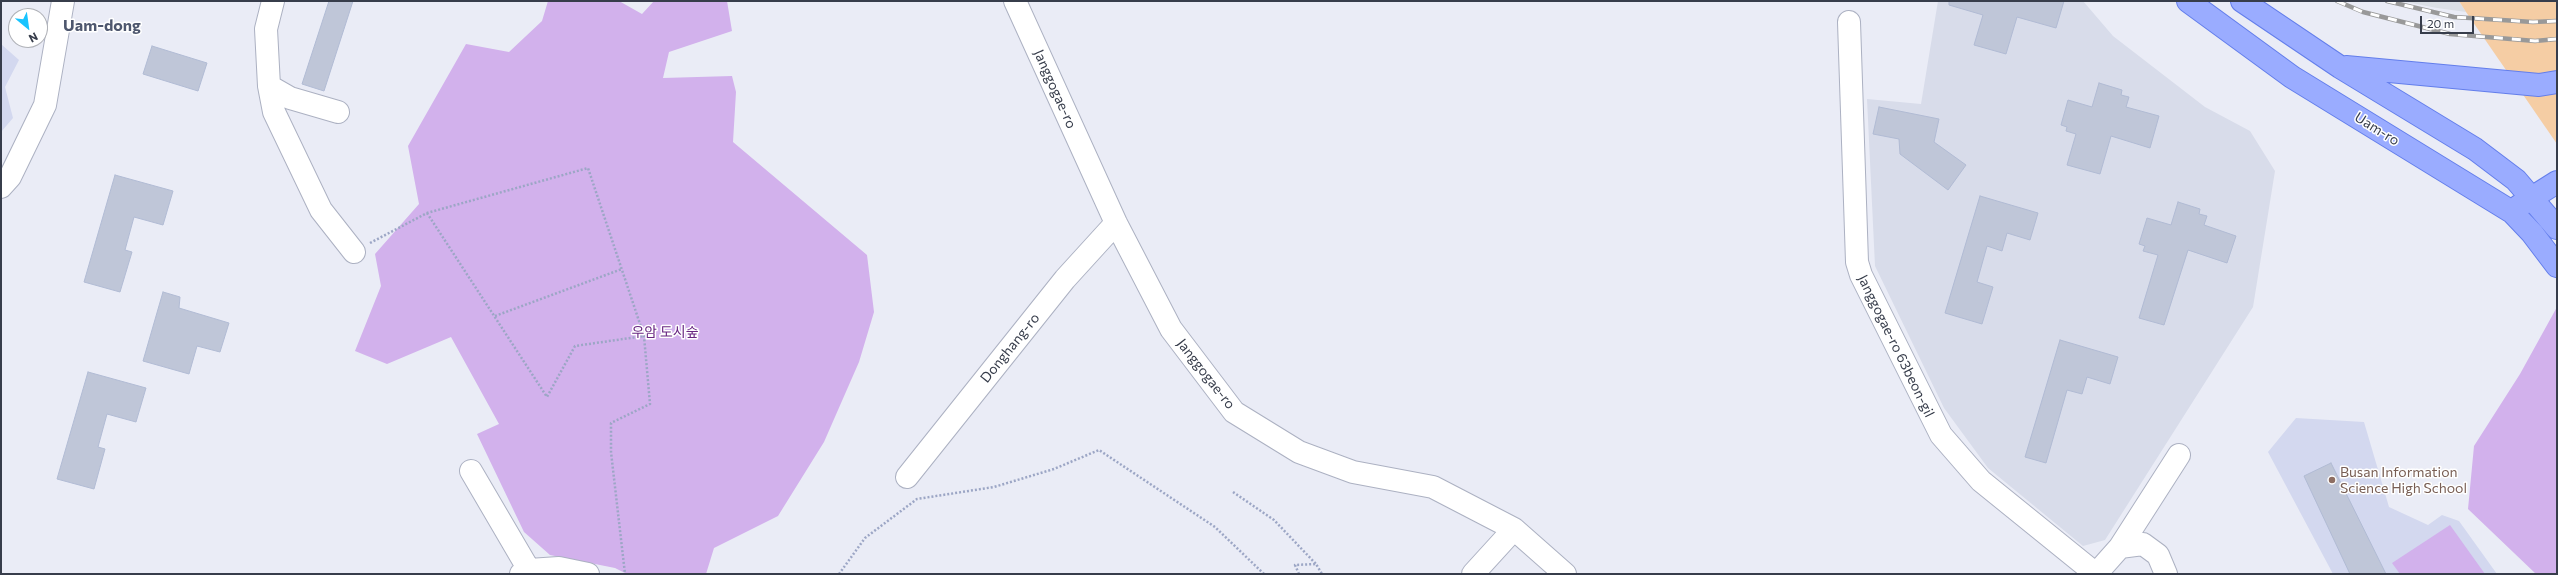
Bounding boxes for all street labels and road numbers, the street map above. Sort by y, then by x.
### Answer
street label: Janggogae-ro [1030,47,1080,131]
street label: Uam-ro [2352,109,2402,149]
street label: Janggogae-ro 63beon-gil [1854,272,1938,420]
street label: Donghang-ro [977,310,1043,386]
street label: Janggogae-ro [1173,335,1239,413]

